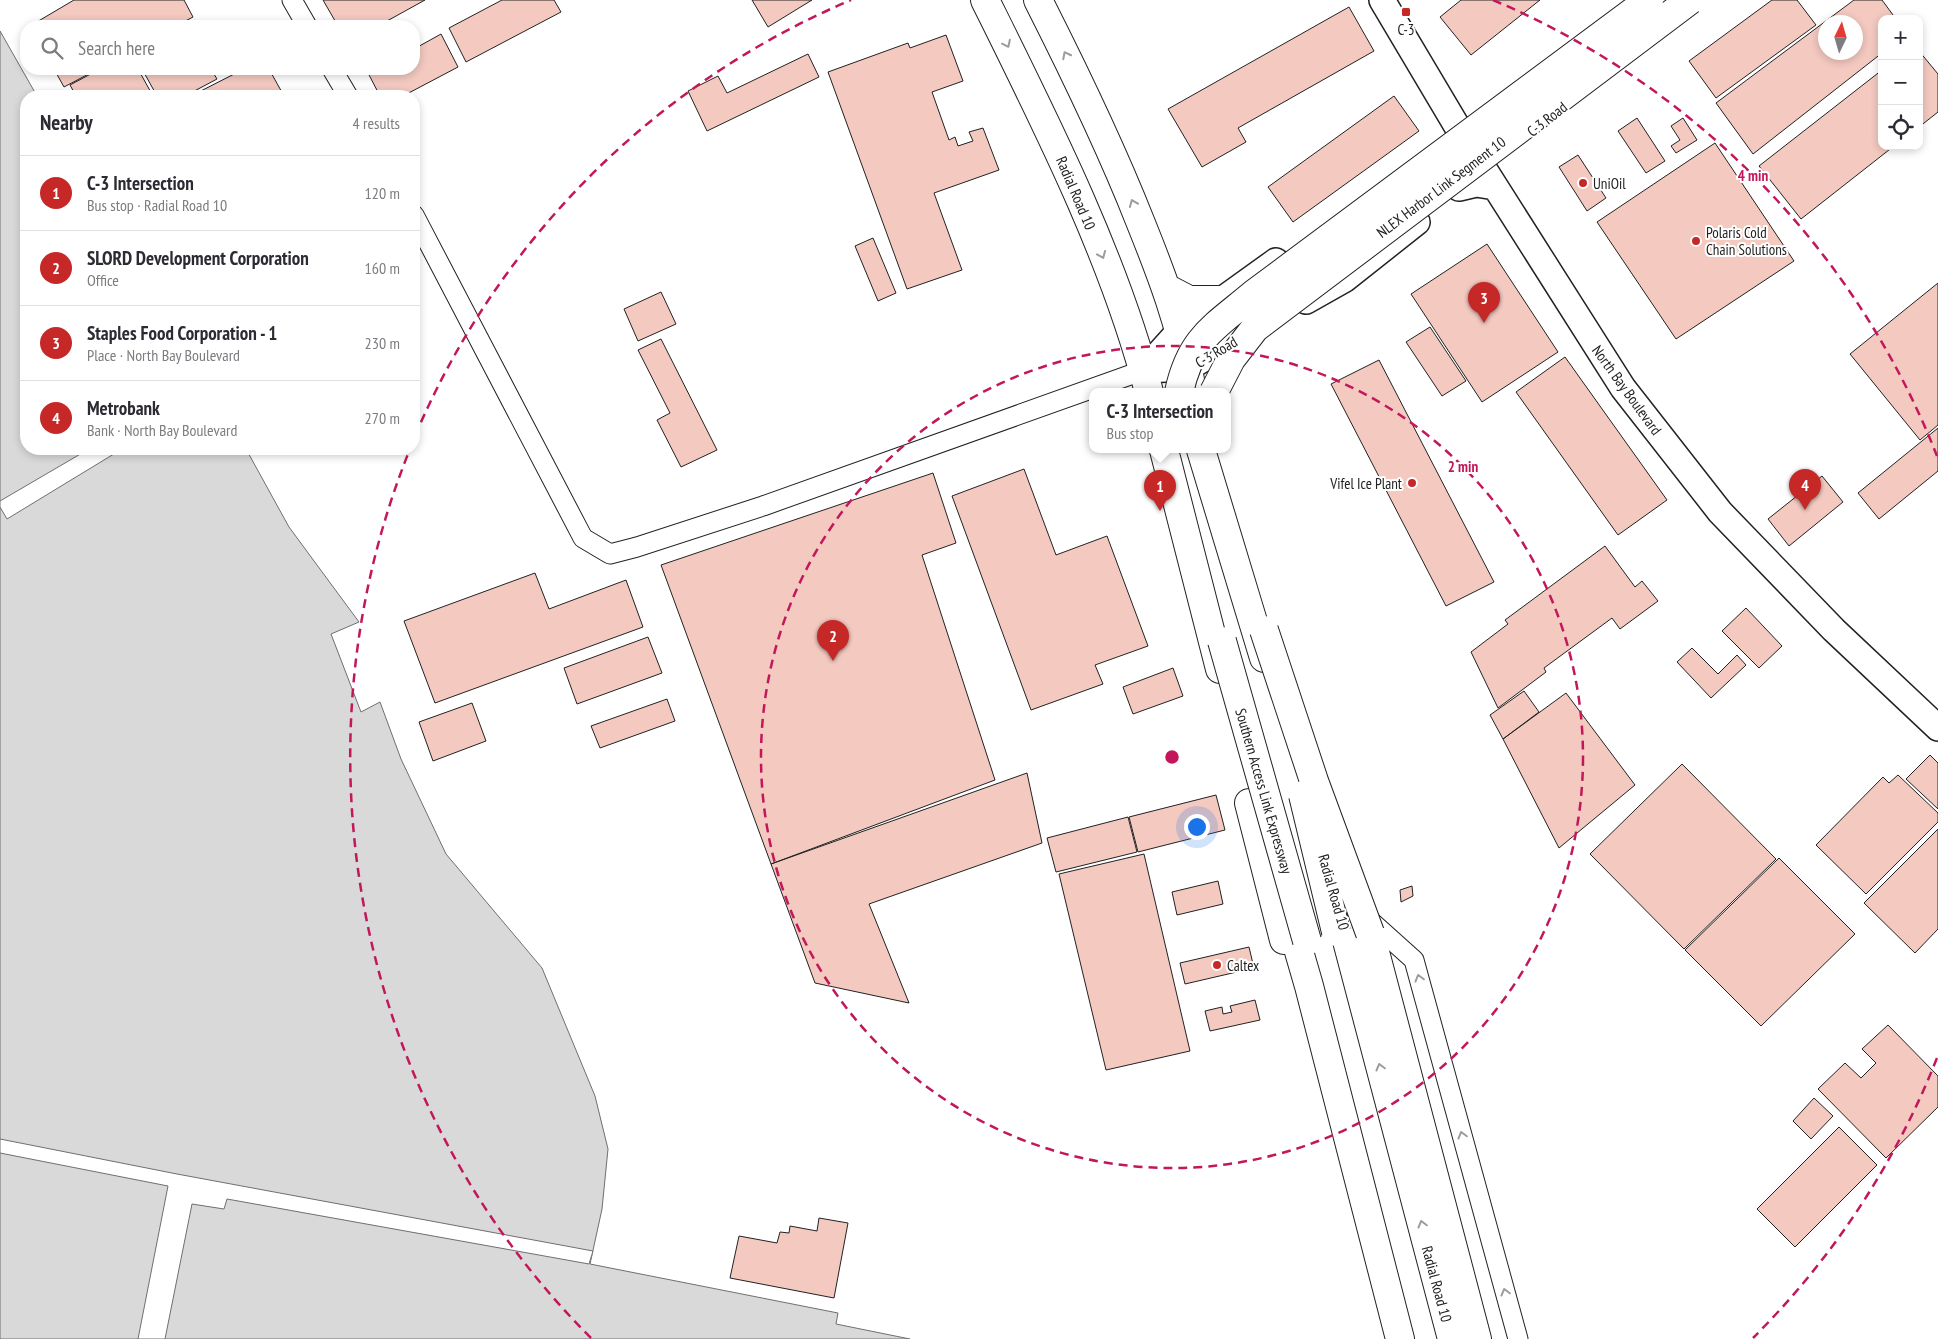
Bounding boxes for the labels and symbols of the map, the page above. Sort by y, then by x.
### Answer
marker: C-3 [1400,6,1412,18]
north arrow [1818,15,1863,60]
place label: C-3 [1397,20,1415,39]
one-way arrow [1001,38,1011,47]
one-way arrow [1062,51,1072,60]
street label: C-3 Road [1523,97,1571,141]
street label: NLEX Harbor Link Segment 10 [1373,132,1509,242]
street label: Radial Road 10 [1052,153,1100,233]
text: 4 min [1738,166,1768,185]
place label: UniOil [1593,174,1626,193]
marker: UniOil [1577,177,1589,189]
one-way arrow [1129,199,1139,208]
place label: Polaris Cold Chain Solutions [1706,223,1787,259]
marker: Polaris Cold Chain Solutions [1690,235,1702,247]
one-way arrow [1097,251,1107,259]
pin: 3 [1468,282,1500,323]
street label: C-3 Road [1191,332,1241,372]
street label: North Bay Boulevard [1588,341,1666,439]
text: 2 min [1448,457,1478,476]
pin: 4 [1789,469,1821,510]
pin: 1 [1144,470,1176,511]
place label: Vifel Ice Plant [1329,474,1402,493]
marker: Vifel Ice Plant [1406,477,1418,489]
pin: 2 [817,620,849,661]
street label: Southern Access Link Expressway [1231,706,1297,876]
centre of rings [1163,748,1181,766]
your location [1184,814,1210,840]
street label: Radial Road 10 [1314,852,1354,932]
place label: Caltex [1227,956,1259,975]
marker: Caltex [1211,959,1223,971]
one-way arrow [1415,975,1425,983]
one-way arrow [1376,1063,1386,1071]
one-way arrow [1457,1131,1468,1140]
one-way arrow [1417,1221,1427,1229]
street label: Radial Road 10 [1418,1244,1456,1324]
one-way arrow [1500,1288,1511,1296]

